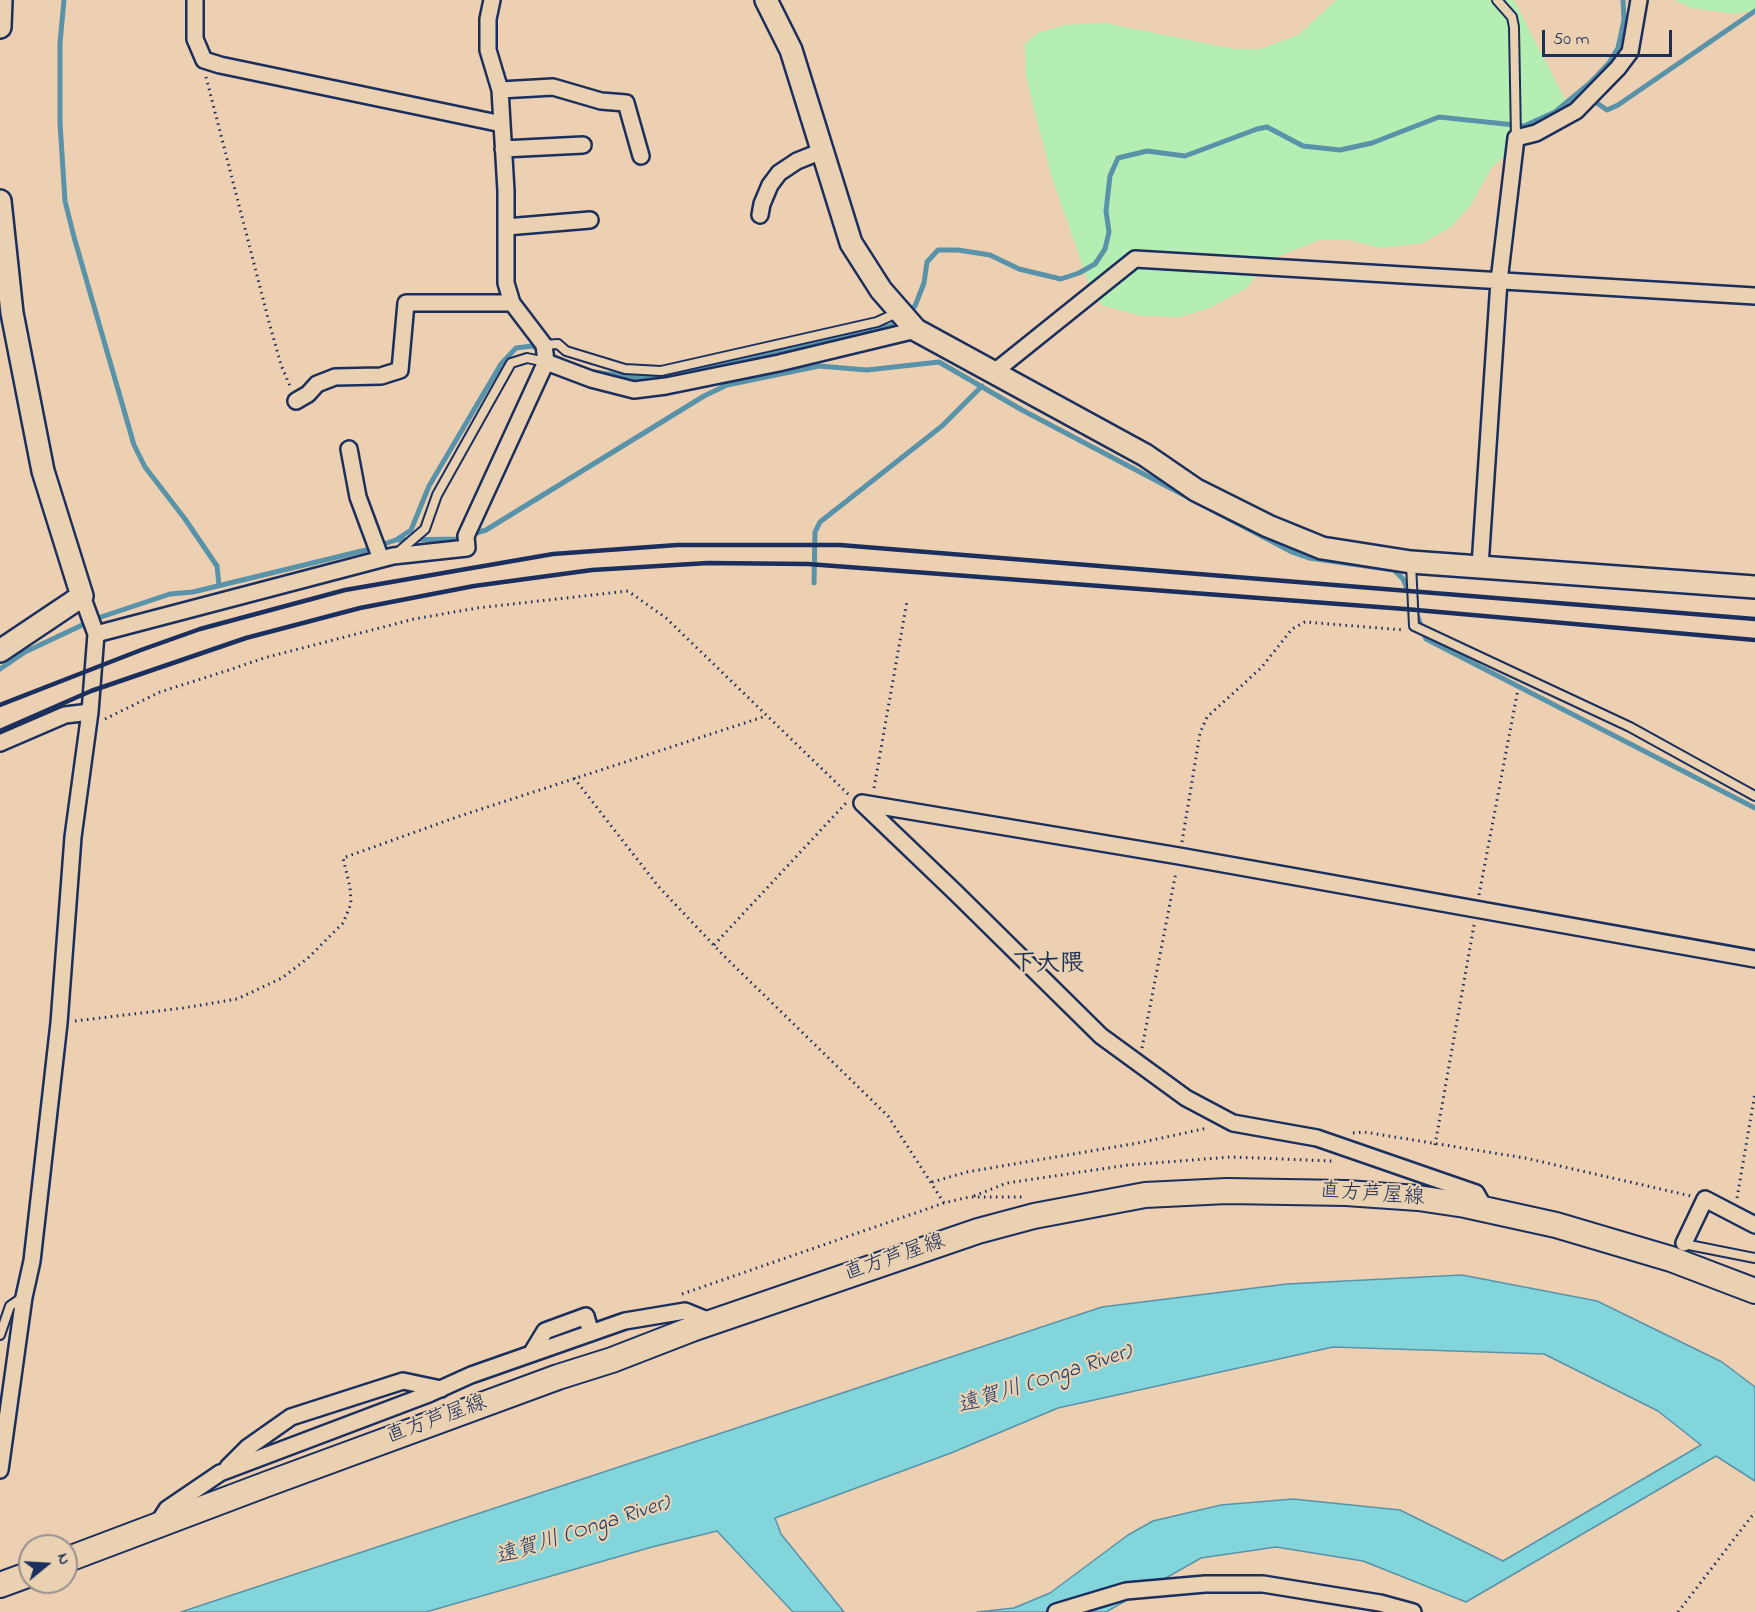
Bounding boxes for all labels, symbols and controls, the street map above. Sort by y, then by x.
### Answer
scale bar [1545,18,1676,56]
text: 50 m [1553,27,1590,53]
district label: 下大隈 [1012,952,1084,980]
street label: 直方芦屋線 [1319,1180,1425,1212]
street label: 直方芦屋線 [841,1230,949,1288]
water label: 遠賀川 (Onga River) [954,1340,1136,1422]
street label: 直方芦屋線 [383,1391,491,1451]
water label: 遠賀川 (Onga River) [492,1491,674,1573]
north arrow [18,1534,78,1594]
text: N [50,1550,76,1568]

